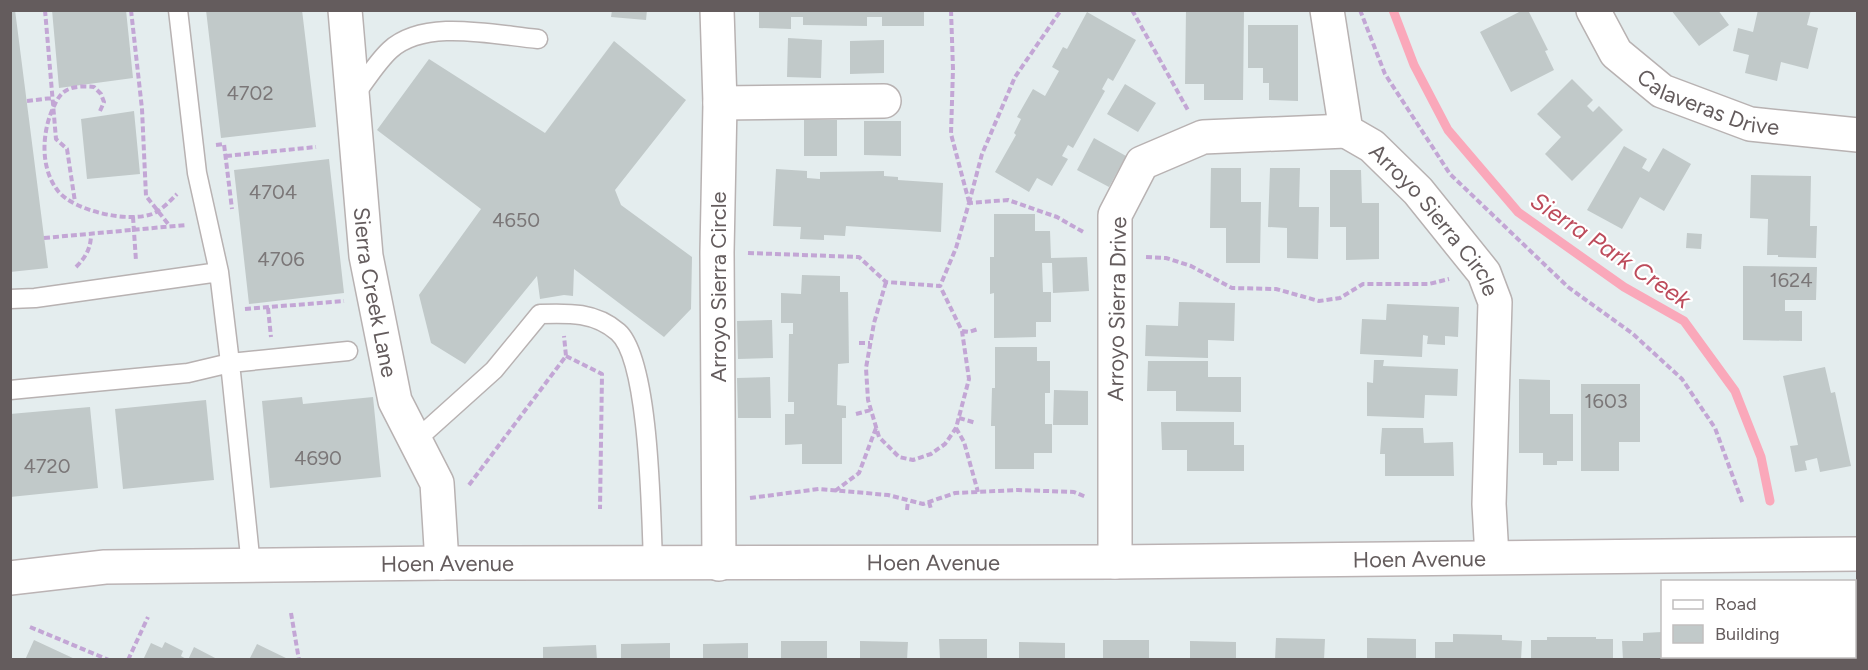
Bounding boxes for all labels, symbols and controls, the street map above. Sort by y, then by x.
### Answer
street label: Calaveras Drive [1632,63,1781,140]
house number: 4702 [226,81,274,105]
street label: Arroyo Sierra Circle [1364,138,1505,300]
house number: 4704 [249,180,297,204]
water label: Sierra Park Creek [1526,186,1698,315]
street label: Arroyo Sierra Circle [705,191,732,383]
street label: Sierra Creek Lane [348,206,403,380]
house number: 4650 [492,208,540,232]
street label: Arroyo Sierra Drive [1102,216,1132,402]
house number: 4706 [257,247,305,271]
house number: 1624 [1769,268,1813,292]
house number: 1603 [1584,389,1628,413]
house number: 4690 [294,446,342,470]
house number: 4720 [23,454,71,478]
street label: Hoen Avenue [1352,545,1486,573]
street label: Hoen Avenue [380,549,514,577]
street label: Hoen Avenue [867,549,1000,576]
legend [1661,580,1856,658]
text: Road [1715,593,1756,615]
text: Building [1715,623,1780,645]

